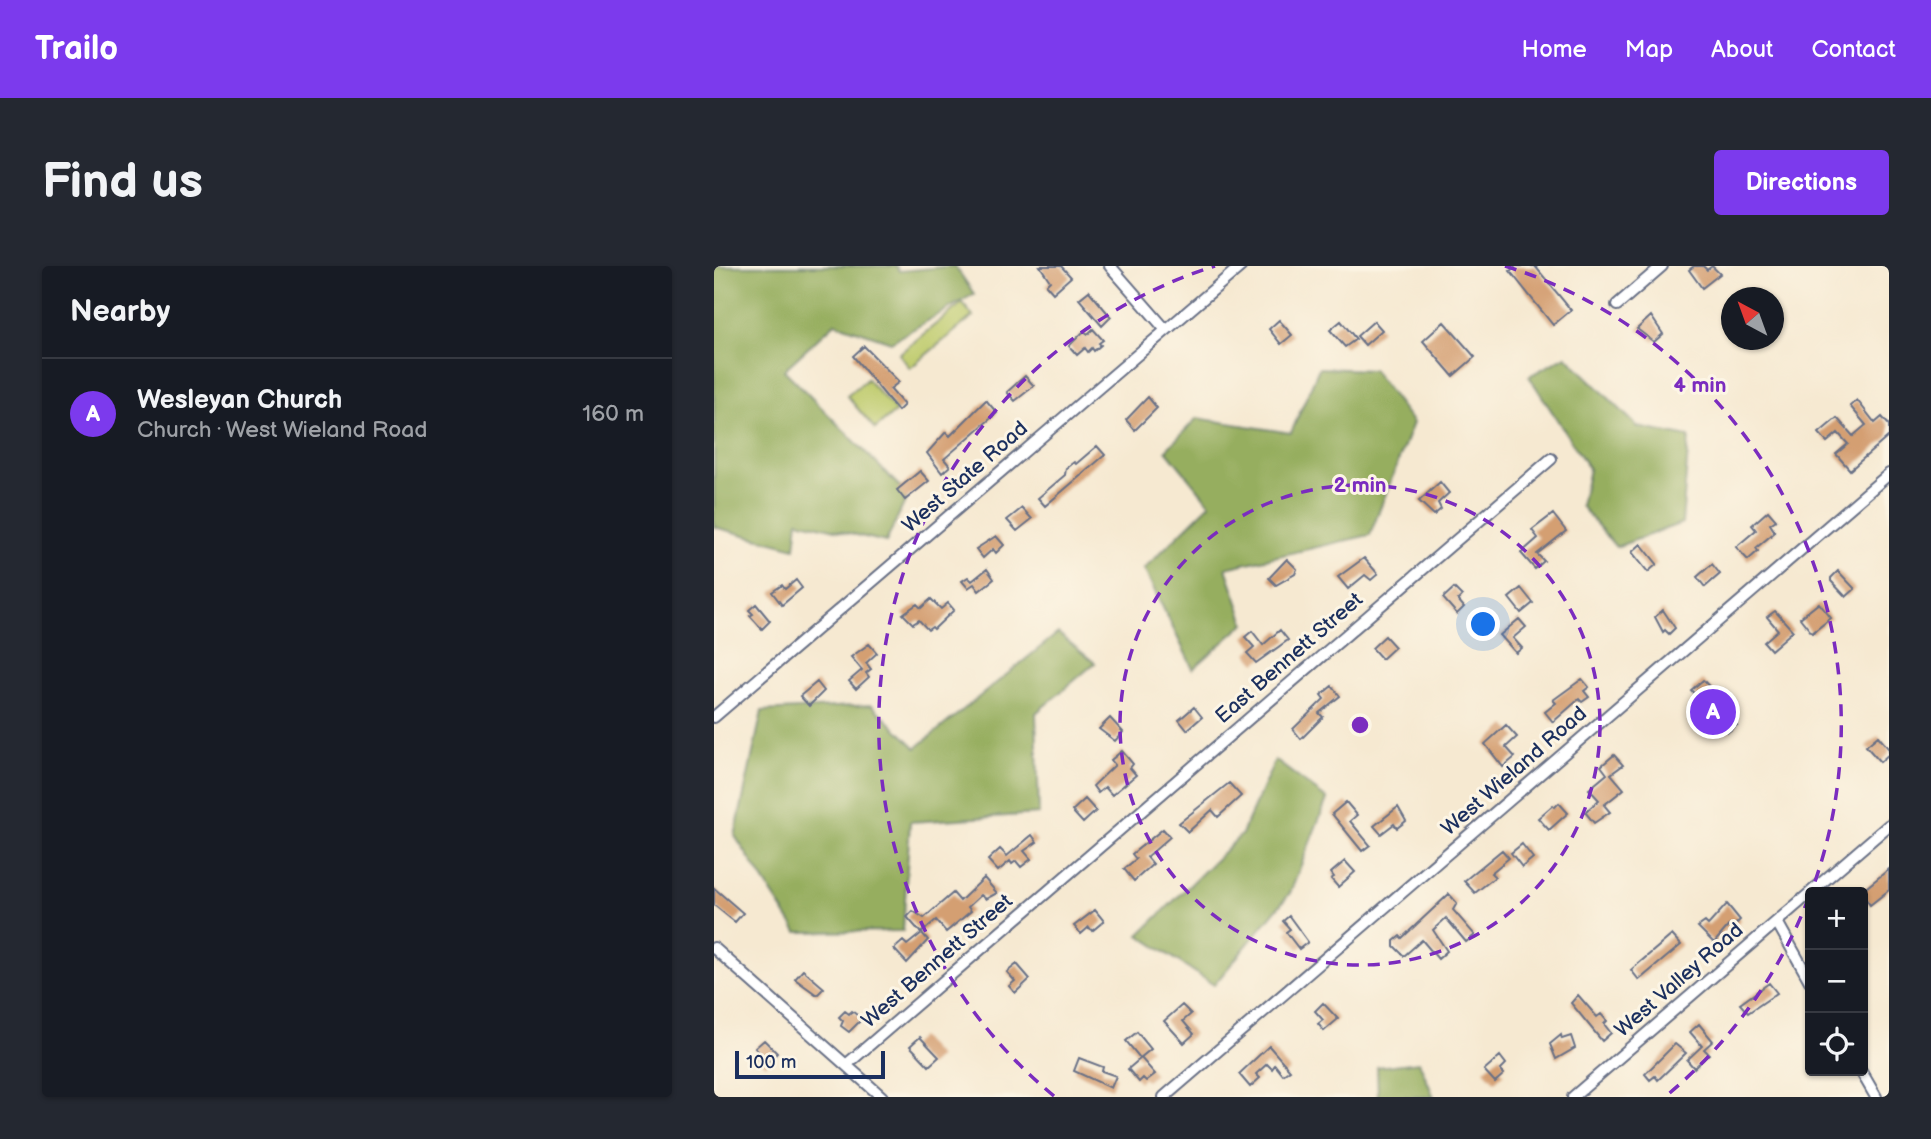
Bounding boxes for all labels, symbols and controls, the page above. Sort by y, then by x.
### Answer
text: Trailo [35,29,118,69]
text: Home [1522,35,1587,64]
text: Map [1625,35,1673,64]
text: About [1711,35,1773,64]
text: Contact [1811,35,1896,64]
button: Directions [1714,150,1889,215]
text: Find us [42,153,203,212]
north arrow [1721,287,1784,350]
text: Nearby [70,294,170,330]
text: 4 min [1674,373,1726,398]
text: Wesleyan Church [137,385,342,416]
text: A [86,400,100,428]
text: 160 m [582,400,644,428]
text: Church · West Wieland Road [137,416,428,444]
street label: West State Road [897,416,1033,538]
text: 2 min [1333,473,1387,498]
street label: East Bennett Street [1210,587,1368,729]
your location [1466,607,1500,641]
pin: A [1690,686,1736,738]
street label: West Wieland Road [1436,701,1592,841]
centre of rings [1348,713,1372,737]
map controls [1805,887,1868,1076]
button: + [1805,887,1868,950]
street label: West Bennett Street [856,888,1018,1033]
street label: West Valley Road [1610,918,1748,1042]
button: − [1805,950,1868,1013]
button: locate [1805,1013,1868,1076]
scale bar [735,1048,886,1080]
text: 100 m [746,1051,797,1074]

